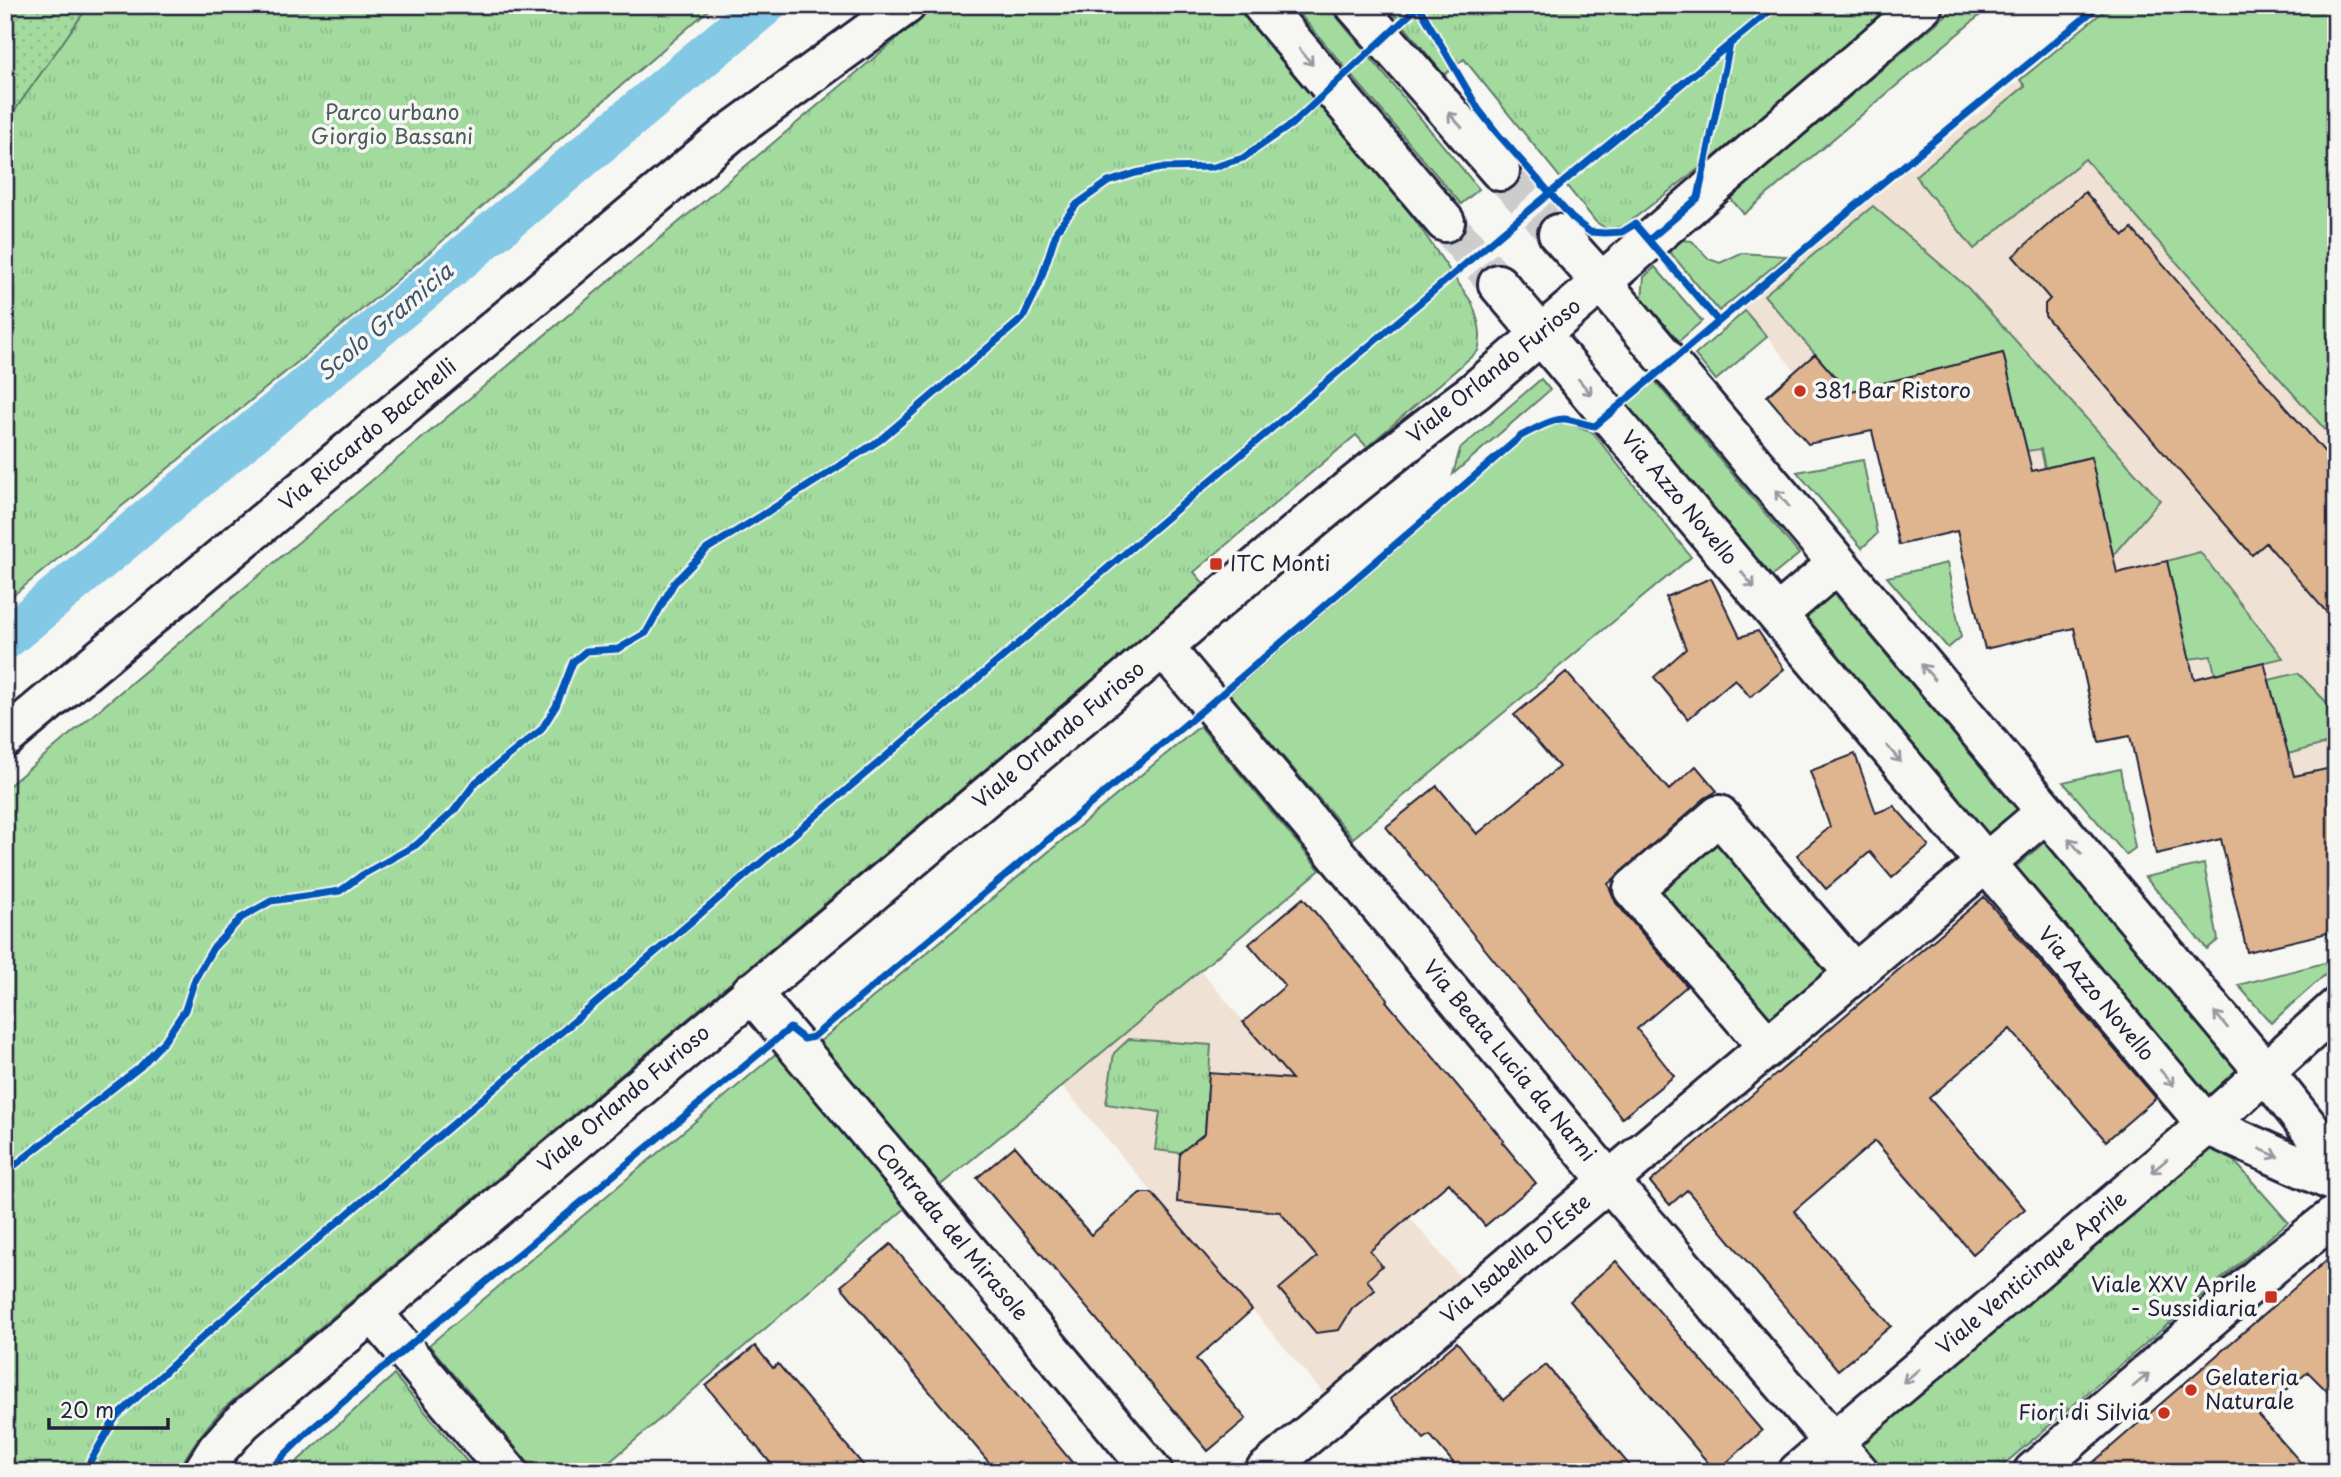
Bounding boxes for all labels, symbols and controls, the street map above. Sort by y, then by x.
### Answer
one-way arrow [1298,48,1314,66]
park label: Parco urbano Giorgio Bassani [311,95,473,151]
one-way arrow [1447,111,1463,129]
water label: Scolo Gramicia [308,253,461,388]
street label: Viale Orlando Furioso [1399,289,1587,450]
street label: Via Riccardo Bacchelli [271,349,463,517]
place label: 381 Bar Ristoro [1814,373,1971,405]
one-way arrow [1578,378,1593,396]
marker: 381 Bar Ristoro [1792,383,1808,399]
street label: Via Azzo Novello [1614,422,1747,571]
one-way arrow [1774,489,1790,507]
place label: ITC Monti [1230,546,1330,578]
marker: ITC Monti [1208,556,1224,572]
one-way arrow [1740,571,1756,589]
street label: Viale Orlando Furioso [965,652,1151,815]
one-way arrow [1920,663,1936,681]
one-way arrow [1886,745,1902,763]
one-way arrow [2067,837,2083,855]
street label: Via Azzo Novello [2031,918,2164,1067]
street label: Via Beata Lucia da Narni [1416,952,1605,1168]
one-way arrow [2214,1011,2230,1029]
street label: Viale Orlando Furioso [530,1016,716,1179]
one-way arrow [2159,1069,2175,1087]
street label: Contrada del Mirasole [869,1135,1038,1327]
one-way arrow [2258,1147,2279,1160]
one-way arrow [2150,1158,2168,1173]
street label: Viale Venticinque Aprile [1928,1182,2133,1361]
street label: Via Isabella D'Este [1433,1185,1597,1330]
place label: Viale XXV Aprile - Sussidiaria [2091,1267,2258,1323]
marker: Viale XXV Aprile - Sussidiaria [2263,1289,2279,1305]
place label: Gelateria Naturale [2205,1360,2300,1416]
one-way arrow [1902,1368,1920,1384]
one-way arrow [2132,1372,2150,1388]
marker: Gelateria Naturale [2183,1382,2199,1398]
scale bar [49,1386,168,1430]
text: 20 m [60,1393,114,1425]
place label: Fiori di Silvia [2018,1395,2150,1427]
marker: Fiori di Silvia [2156,1405,2172,1421]

